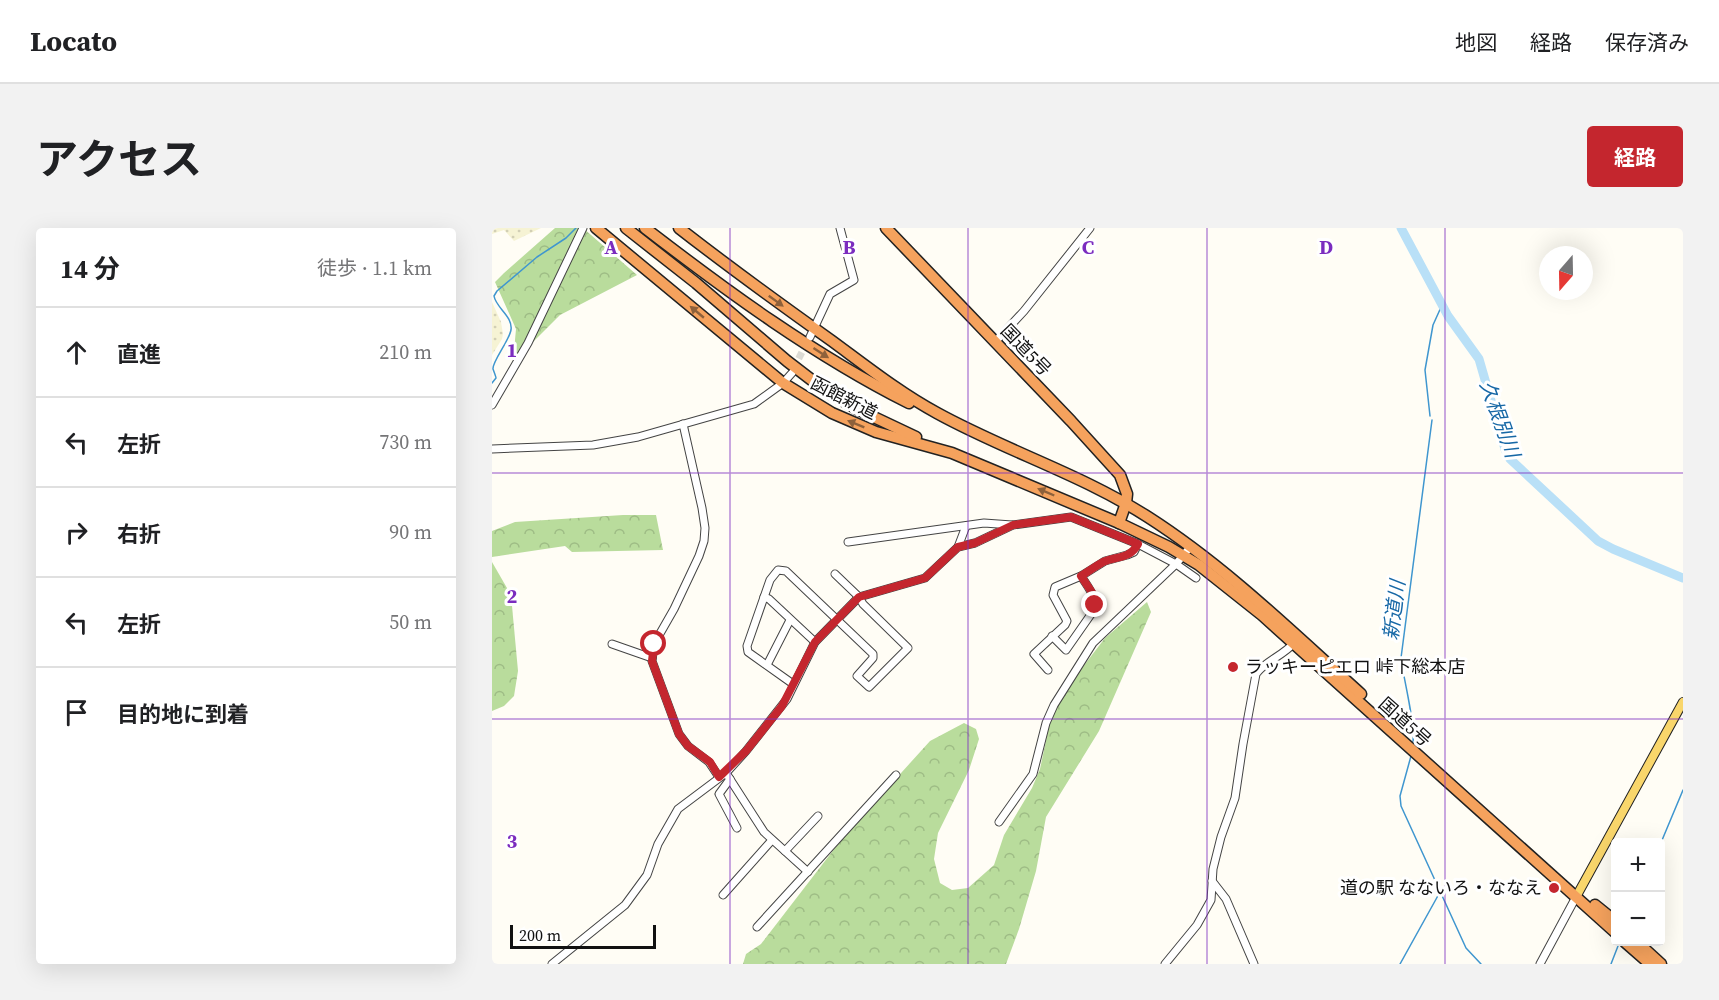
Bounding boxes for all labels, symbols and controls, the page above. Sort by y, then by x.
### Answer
text: Locato [30,22,117,60]
text: 地図 [1455,28,1497,57]
text: 経路 [1530,28,1572,57]
text: 保存済み [1605,28,1689,57]
button: 経路 [1587,126,1683,187]
text: アクセス [36,130,202,188]
text: A [604,233,618,261]
text: B [842,233,856,261]
text: C [1082,233,1094,261]
text: D [1319,233,1333,261]
north arrow [1539,246,1593,300]
text: 14 分 [60,251,120,287]
text: 徒歩 · 1.1 km [317,254,432,282]
one-way arrow [767,295,783,307]
one-way arrow [690,306,705,319]
street label: 国道5号 [995,318,1057,381]
icon: ahead [60,336,93,369]
text: 1 [507,336,517,364]
text: 210 m [379,338,432,366]
text: 直進 [117,339,161,369]
one-way arrow [813,347,829,358]
street label: 函館新道 [806,370,882,425]
water label: 久根別川 [1473,377,1528,463]
one-way arrow [846,419,864,429]
icon: left [60,426,93,459]
text: 730 m [379,428,432,456]
text: 左折 [117,429,161,459]
one-way arrow [1037,487,1055,496]
icon: right [60,516,93,549]
text: 90 m [389,518,432,546]
text: 右折 [117,519,161,549]
water label: 新道川 [1376,577,1412,641]
text: 2 [507,582,518,610]
route end [1081,591,1107,617]
icon: left [60,606,93,639]
text: 50 m [389,608,432,636]
text: 左折 [117,609,161,639]
route start [640,630,666,656]
place label: ラッキーピエロ 峠下総本店 [1245,654,1465,679]
marker: ラッキーピエロ 峠下総本店 [1226,660,1240,674]
street label: 国道5号 [1374,691,1437,752]
icon: arrive [60,696,93,729]
text: 目的地に到着 [117,699,249,729]
text: 3 [507,827,518,855]
map controls [1611,838,1665,946]
button: + [1611,838,1665,892]
place label: 道の駅 なないろ・ななえ [1340,875,1542,900]
marker: 道の駅 なないろ・ななえ [1547,881,1561,895]
button: − [1611,892,1665,946]
scale bar [510,922,656,950]
text: 200 m [519,924,561,946]

